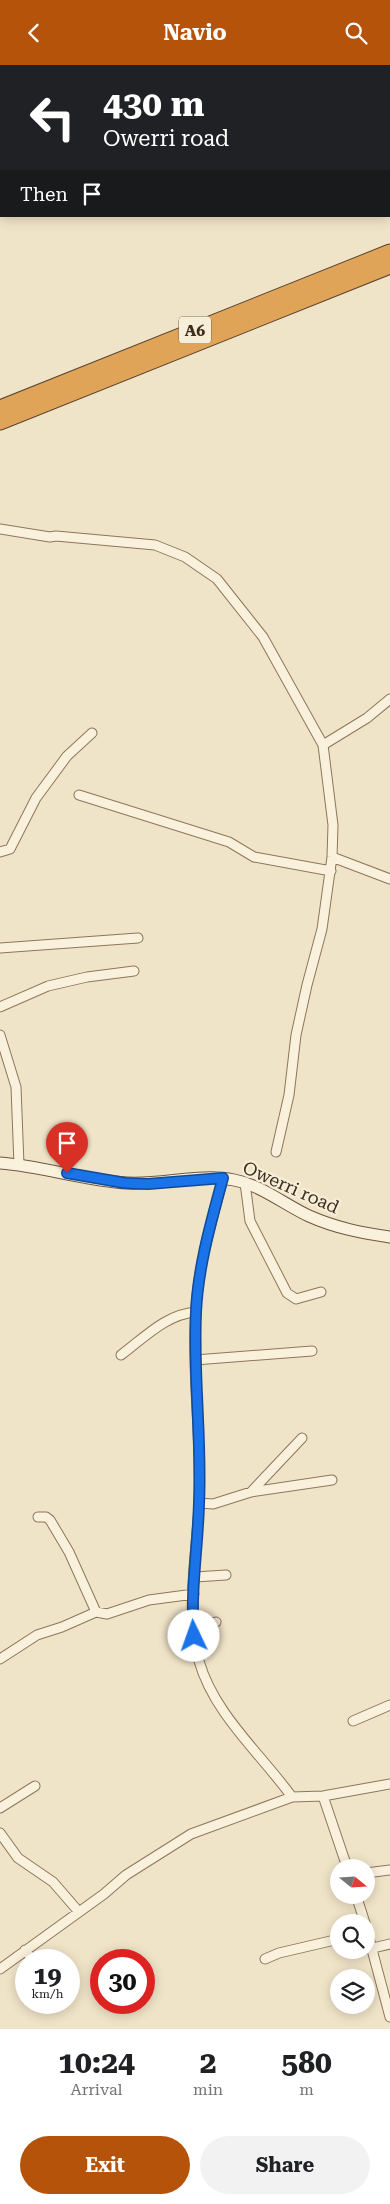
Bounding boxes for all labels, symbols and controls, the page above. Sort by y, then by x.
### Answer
icon: back [20,19,48,47]
icon: search [342,19,370,47]
text: Navio [163,20,227,45]
text: 430 m [103,84,204,125]
icon: left [20,85,85,150]
text: Owerri road [103,126,229,151]
icon: arrive [78,180,106,208]
text: Then [20,183,68,206]
road number: A6 [179,317,211,343]
pin [46,1122,88,1173]
icon: arrive [53,1129,81,1157]
street label: Owerri road [240,1156,343,1218]
position arrow [167,1609,219,1661]
north arrow [330,1859,375,1904]
map controls [330,1859,375,2014]
button: search [330,1914,375,1959]
speed limit sign: 30 [90,1949,155,2014]
text: 19 [33,1961,62,1990]
button: layers [330,1969,375,2014]
text: km/h [31,1987,64,2001]
text: 10:24 [58,2045,135,2080]
text: 2 [200,2045,216,2080]
text: 580 [281,2045,332,2080]
text: Arrival [71,2080,123,2099]
text: min [193,2080,223,2099]
text: m [299,2080,314,2099]
button: Exit [20,2136,190,2194]
button: Share [200,2136,370,2194]

